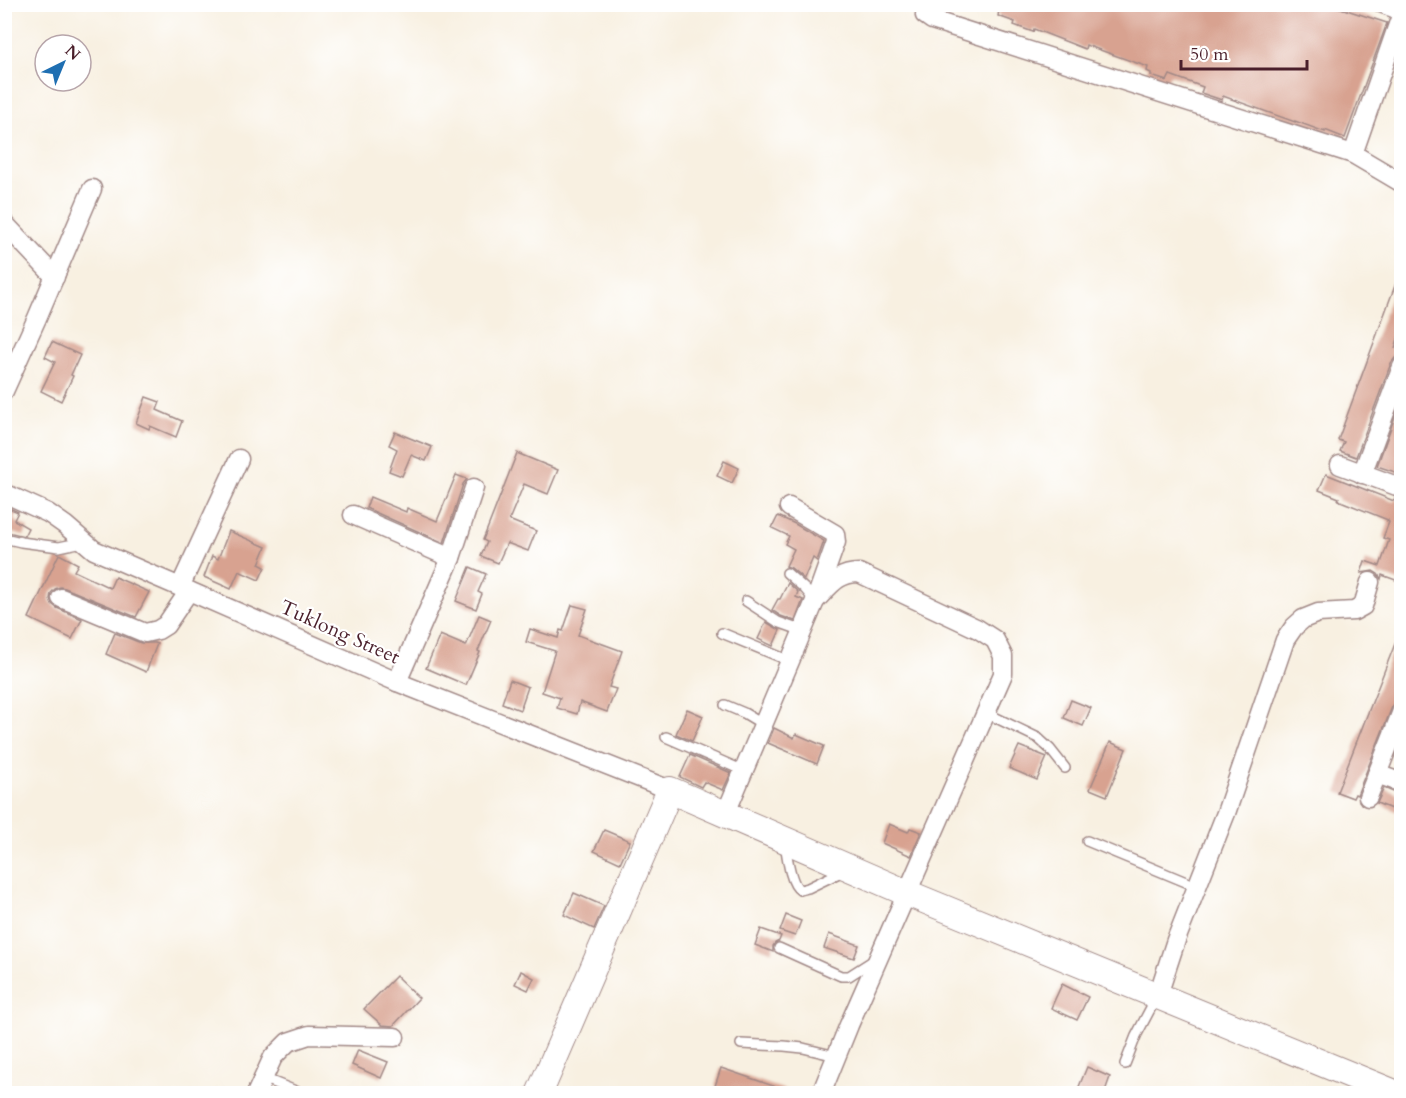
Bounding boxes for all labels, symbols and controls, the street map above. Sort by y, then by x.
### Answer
north arrow [33,33,93,93]
scale bar [1181,33,1307,71]
text: N [60,40,85,66]
text: 50 m [1190,42,1229,67]
street label: Tuklong Street [276,594,405,671]

